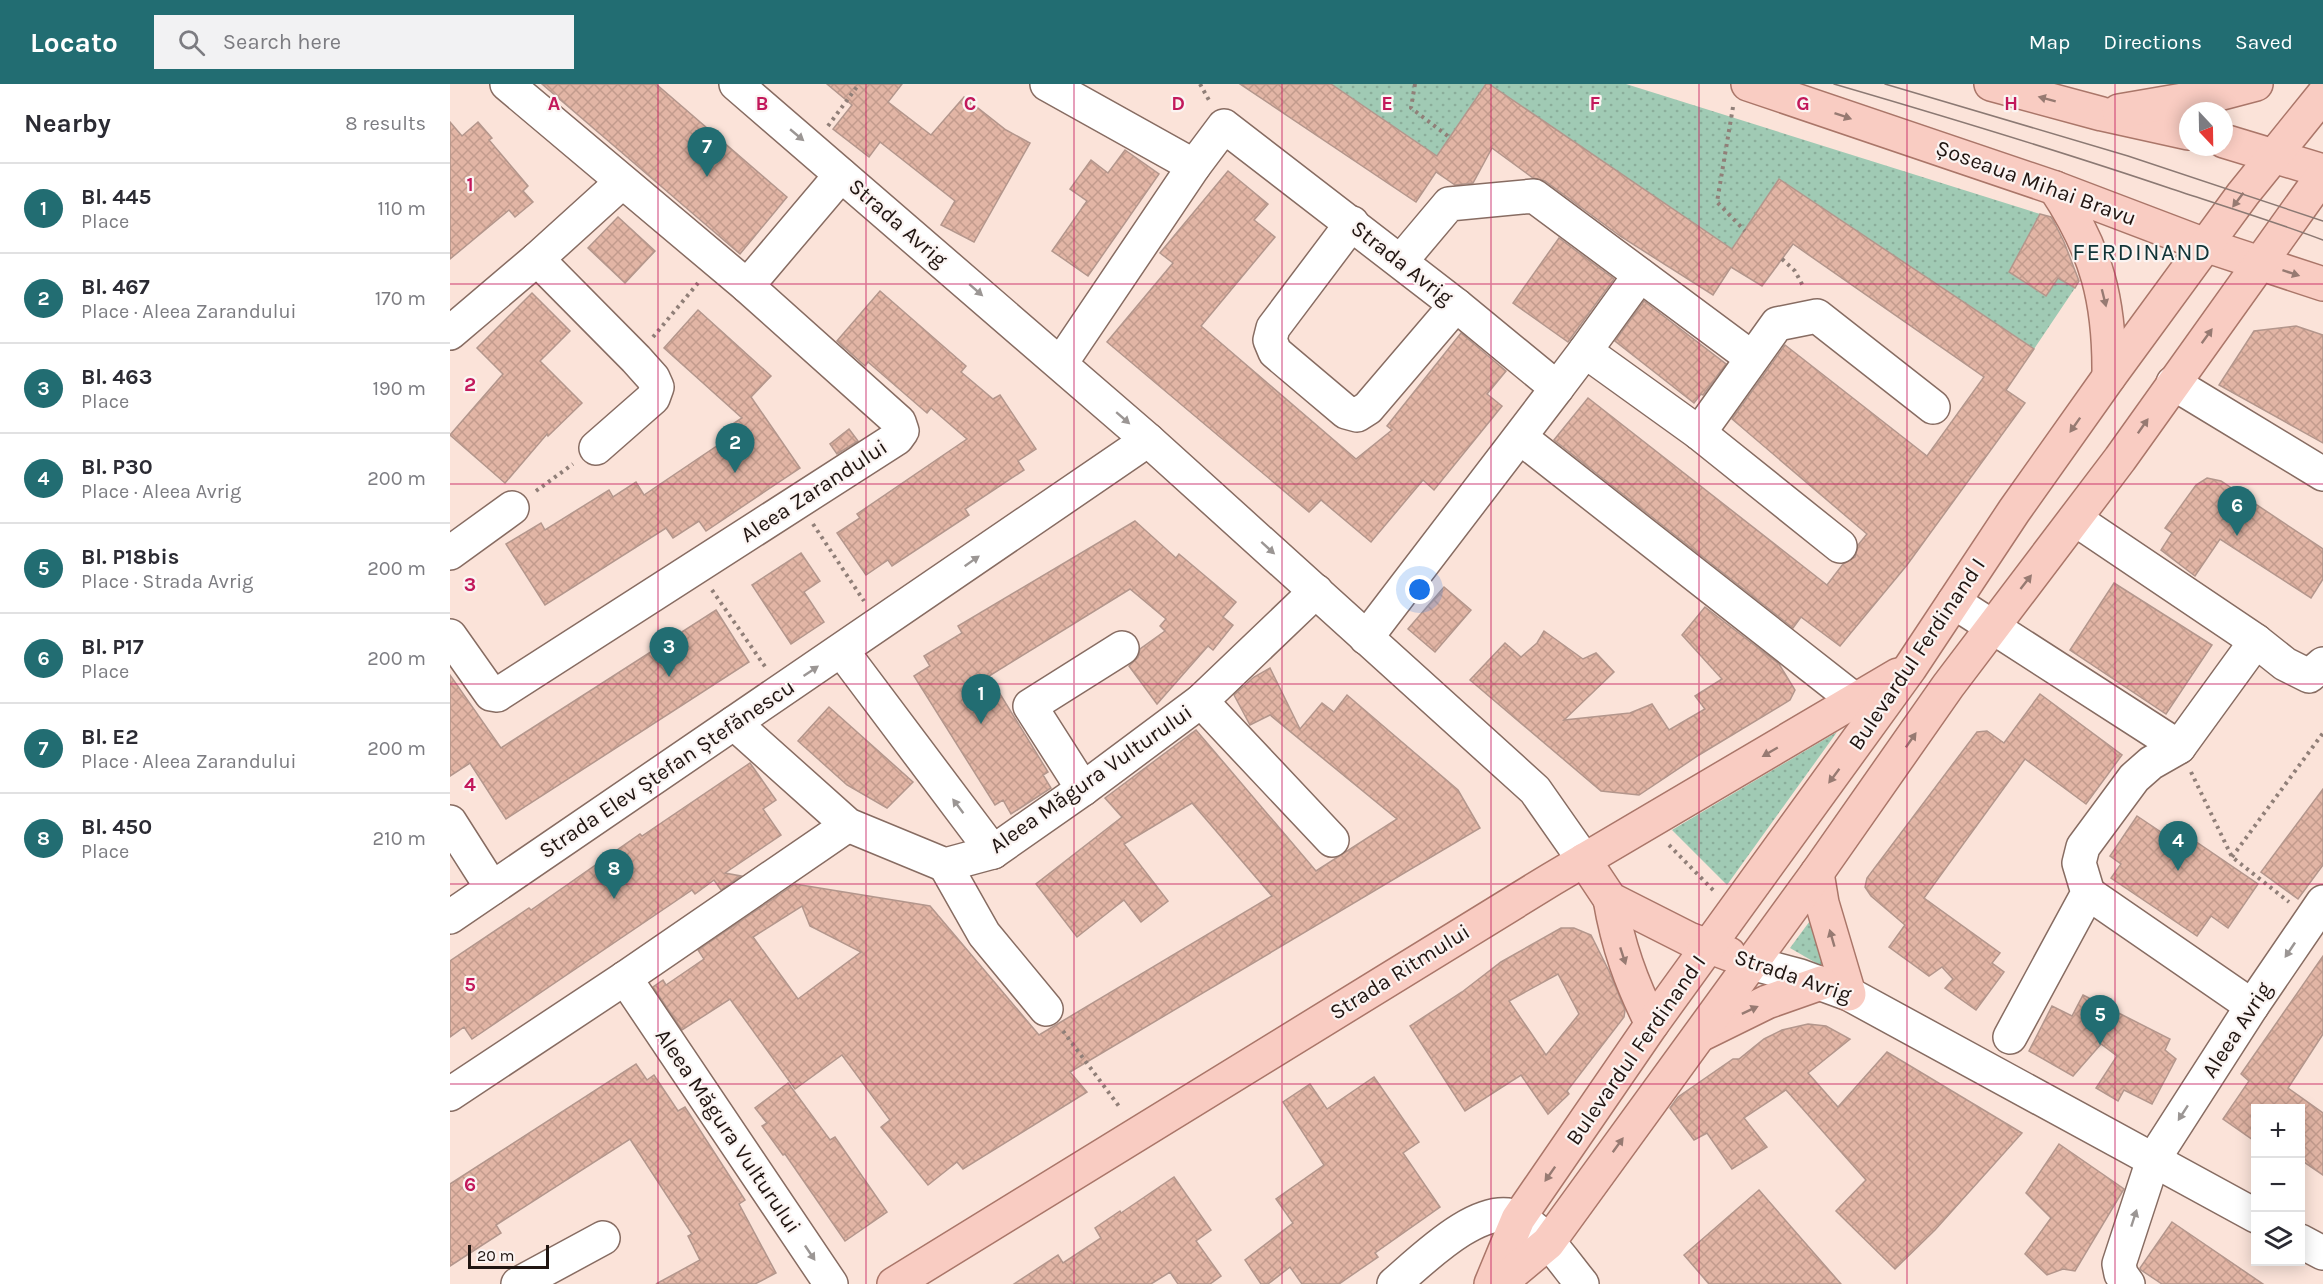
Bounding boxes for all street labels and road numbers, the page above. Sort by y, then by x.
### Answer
street label: Șoseaua Mihai Bravu [1932,135,2140,231]
street label: Strada Avrig [843,173,953,273]
street label: Strada Avrig [1346,215,1459,311]
street label: Aleea Zarandului [736,434,892,548]
street label: Bulevardul Ferdinand I [1843,553,1991,755]
street label: Strada Elev Ștefan Ștefănescu [534,674,800,864]
street label: Aleea Măgura Vulturului [985,699,1197,859]
street label: Strada Ritmului [1325,919,1475,1025]
street label: Strada Avrig [1731,944,1856,1008]
street label: Bulevardul Ferdinand I [1560,950,1712,1150]
street label: Aleea Avrig [2196,977,2278,1083]
street label: Aleea Măgura Vulturului [650,1024,806,1238]

